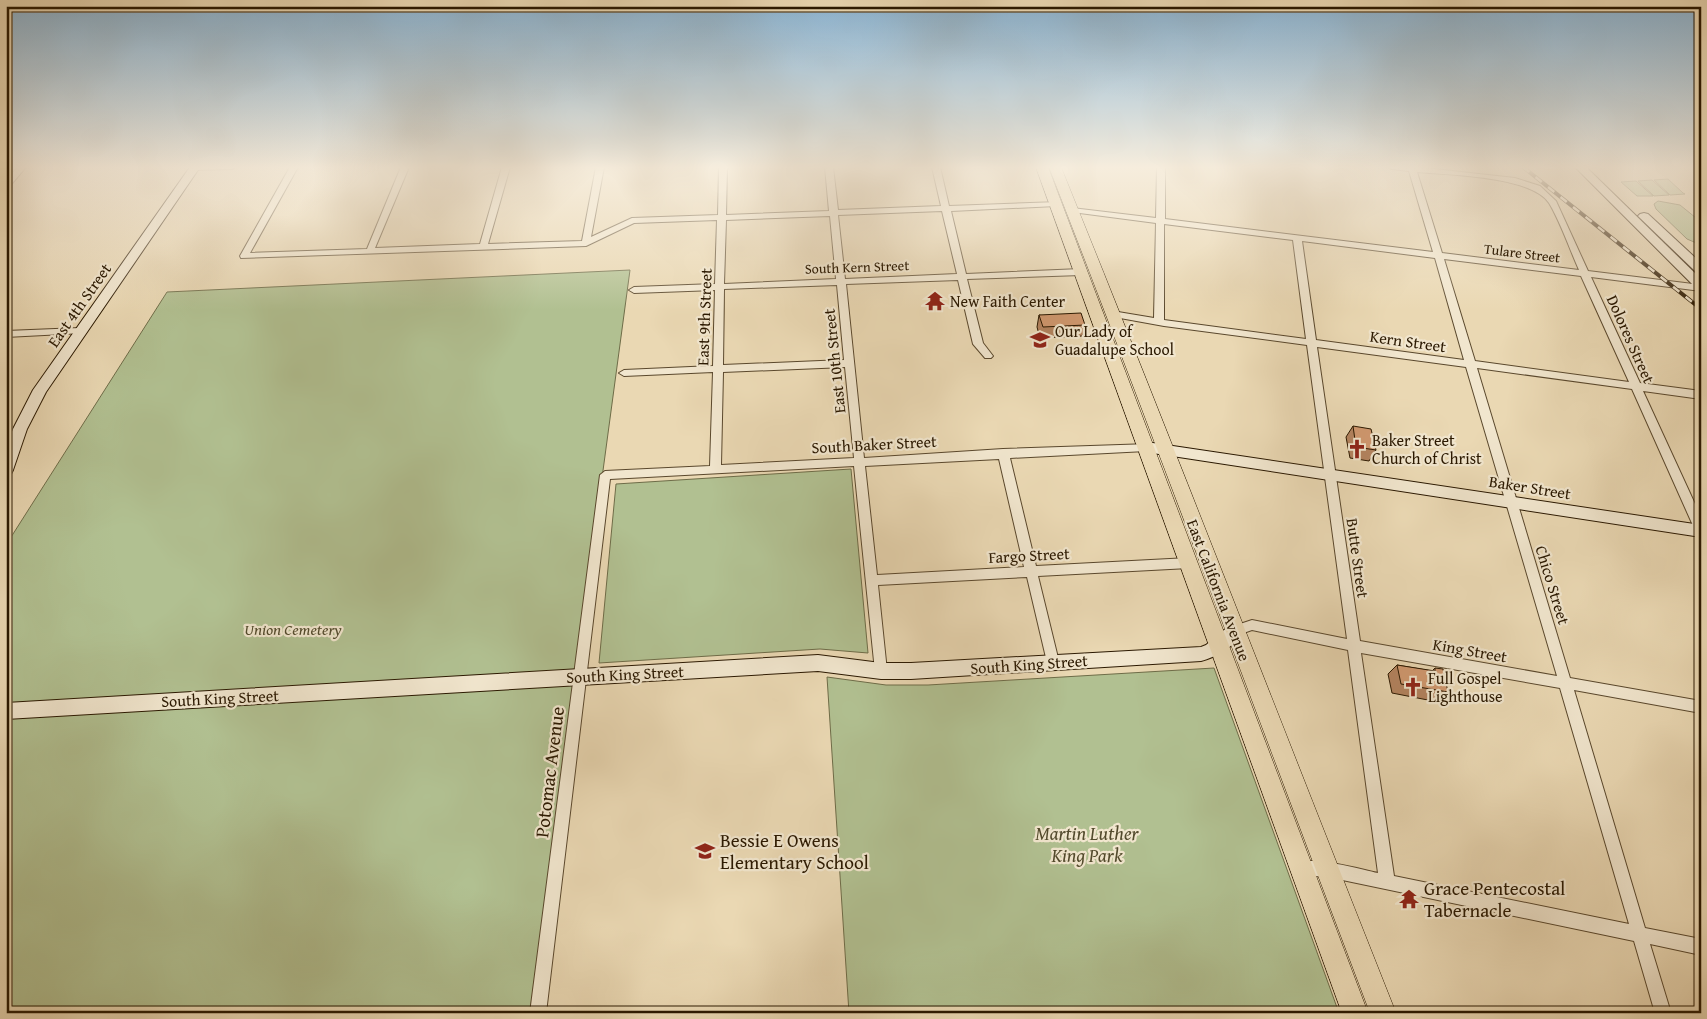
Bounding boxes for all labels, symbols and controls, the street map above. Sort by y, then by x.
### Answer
street label: Tulare Street [1483,238,1561,268]
street label: South Kern Street [804,255,910,279]
street label: East 4th Street [41,258,117,352]
street label: East 9th Street [690,268,718,366]
place label: New Faith Center [950,289,1066,313]
temple icon: New Faith Center [924,290,946,312]
street label: Dolores Street [1601,291,1661,387]
street label: East 10th Street [817,307,851,415]
place label: Our Lady of Guadalupe School [1055,319,1175,361]
street label: Kern Street [1368,324,1448,358]
school or university icon: Our Lady of Guadalupe School [1029,329,1051,351]
place label: Baker Street Church of Christ [1372,428,1482,470]
street label: South Baker Street [811,429,938,459]
church icon: Baker Street Church of Christ [1346,438,1368,460]
street label: Baker Street [1487,469,1573,505]
street label: East California Avenue [1181,516,1257,664]
street label: Butte Street [1341,516,1376,600]
street label: Fargo Street [988,541,1071,569]
street label: Chico Street [1530,543,1576,628]
park label: Union Cemetery [244,617,342,641]
street label: King Street [1431,632,1509,668]
street label: South King Street [969,648,1089,680]
street label: South King Street [566,659,685,689]
place label: Full Gospel Lighthouse [1428,666,1503,708]
church icon: Full Gospel Lighthouse [1402,676,1424,698]
street label: South King Street [161,683,280,713]
street label: Potomac Avenue [527,705,571,839]
park label: Martin Luther King Park [1035,819,1140,869]
place label: Bessie E Owens Elementary School [720,826,869,876]
school or university icon: Bessie E Owens Elementary School [694,840,716,862]
place label: Grace Pentecostal Tabernacle [1424,874,1565,924]
temple icon: Grace Pentecostal Tabernacle [1398,888,1420,910]

